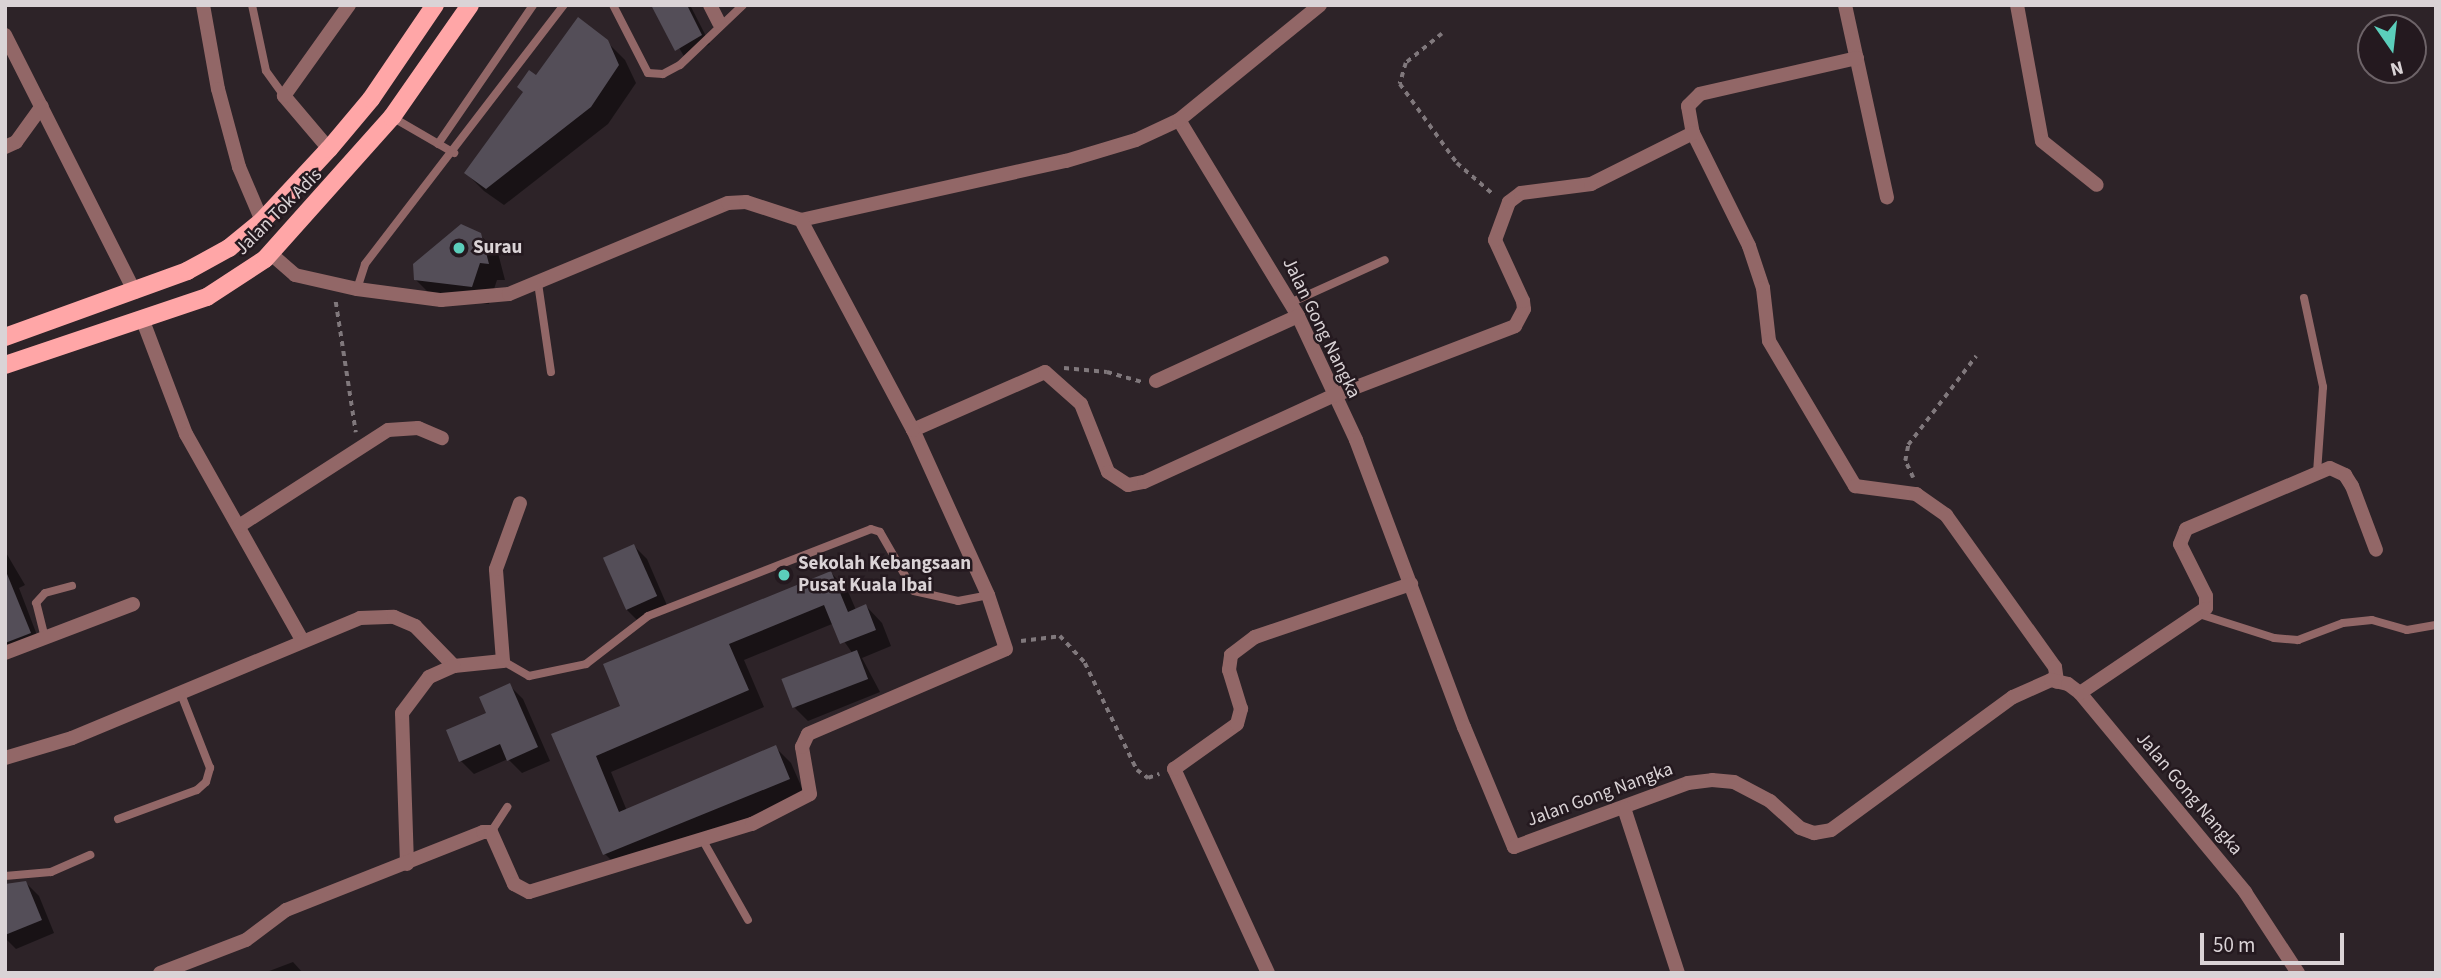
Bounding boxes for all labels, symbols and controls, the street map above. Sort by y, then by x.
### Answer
north arrow [2357,14,2427,84]
text: N [2387,53,2406,83]
street label: Jalan Tok Adis [231,164,327,260]
place label: Surau [473,237,522,259]
marker: Surau [451,240,467,256]
street label: Jalan Gong Nangka [1277,254,1365,402]
place label: Sekolah Kebangsaan Pusat Kuala Ibai [798,553,971,597]
marker: Sekolah Kebangsaan Pusat Kuala Ibai [776,567,792,583]
street label: Jalan Gong Nangka [2131,728,2247,860]
street label: Jalan Gong Nangka [1524,758,1676,832]
scale bar [2203,918,2346,962]
text: 50 m [2213,930,2255,960]

